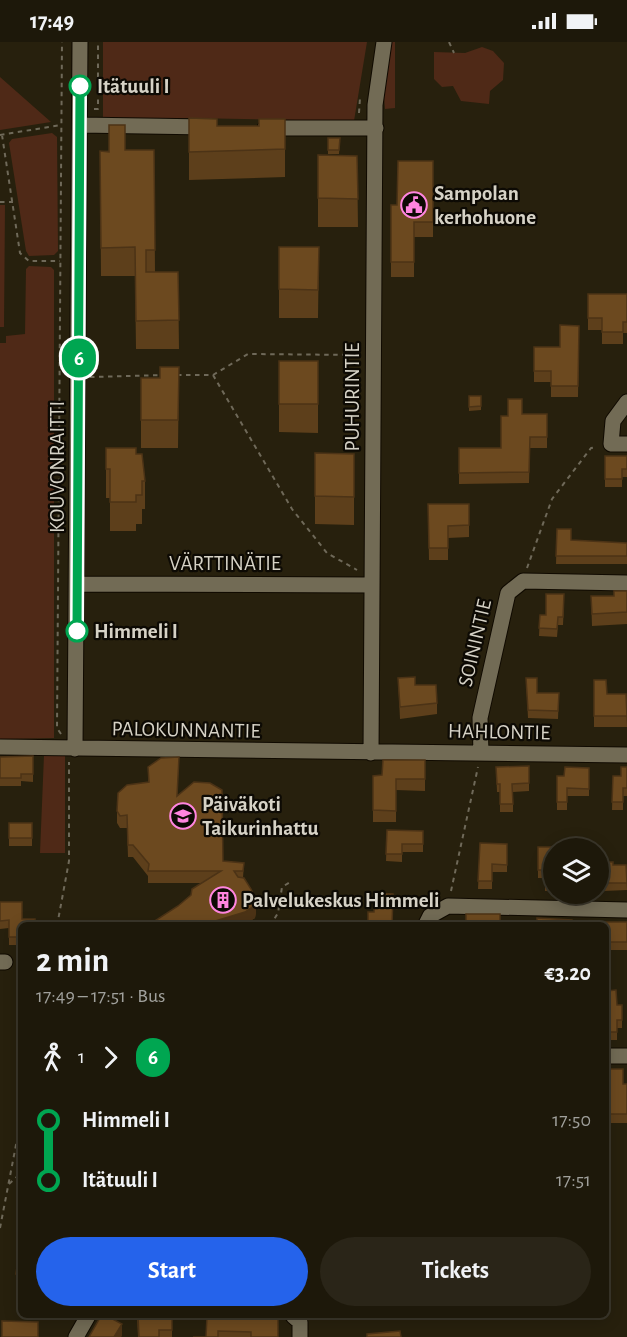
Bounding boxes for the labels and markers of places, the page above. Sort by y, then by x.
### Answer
marker: Itätuuli I [69,75,91,97]
place label: Itätuuli I [97,76,170,97]
place label: Sampolan kerhohuone [434,183,536,228]
public building icon: Sampolan kerhohuone [399,190,429,220]
marker: Himmeli I [66,620,88,642]
place label: Himmeli I [94,621,178,642]
place label: Päiväkoti Taikurinhattu [202,794,318,839]
school or university icon: Päiväkoti Taikurinhattu [168,801,198,831]
building icon: Palvelukeskus Himmeli [208,885,238,915]
place label: Palvelukeskus Himmeli [242,890,439,911]

